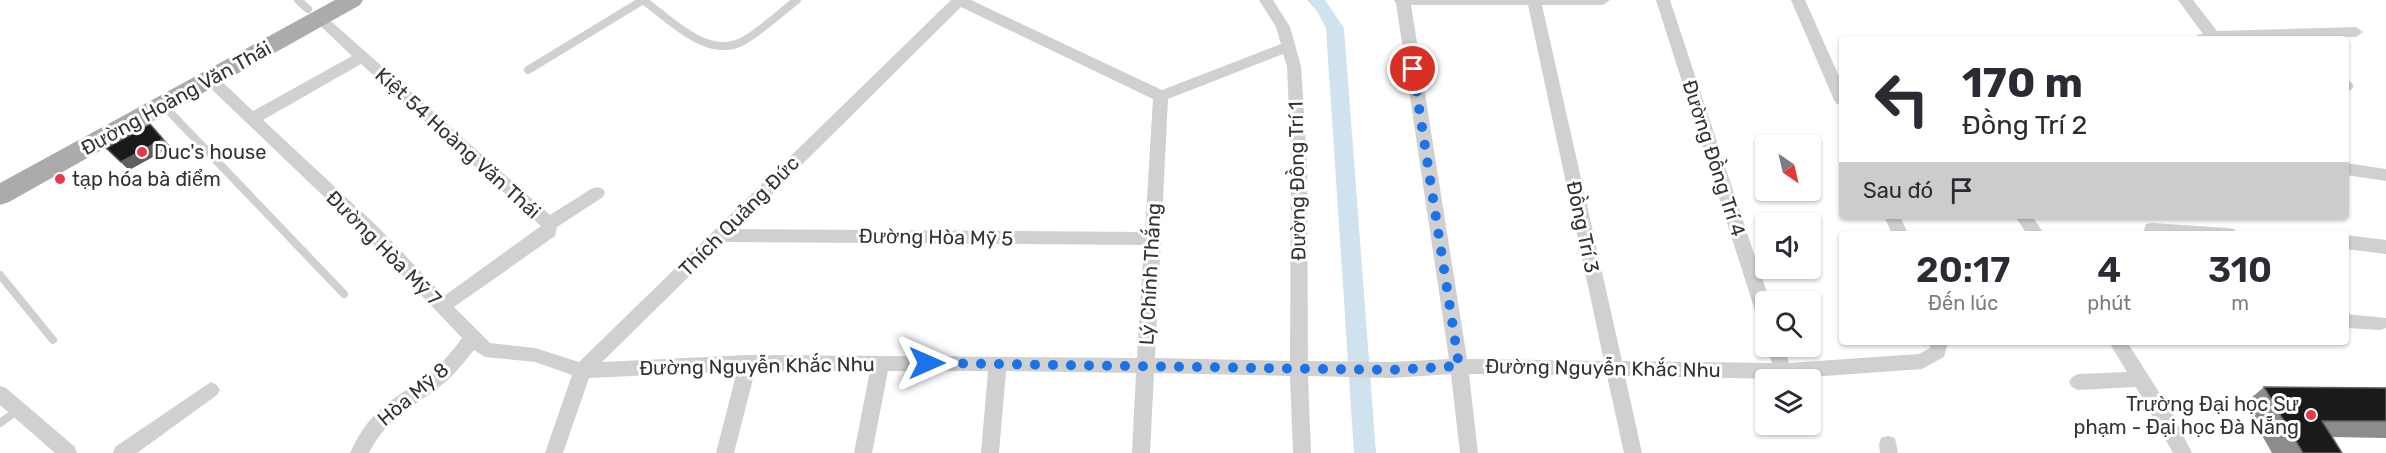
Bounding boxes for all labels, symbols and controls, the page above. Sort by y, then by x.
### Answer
street label: Đường Hoàng Văn Thái [77,36,275,160]
pin [1387,43,1438,94]
icon: arrive [1396,52,1429,85]
text: 170 m [1962,58,2083,108]
icon: left [1863,60,1941,138]
street label: Kiệt 54 Hoàng Văn Thái [370,63,546,223]
street label: Đường Đồng Trí 4 [1677,77,1751,239]
street label: Đường Đồng Trí 1 [1283,101,1310,261]
text: Đồng Trí 2 [1962,109,2087,141]
north arrow [1755,135,1821,201]
map controls [1755,135,1821,435]
place label: Duc's house [154,140,267,164]
marker: Duc's house [135,145,149,159]
street label: Thích Quảng Đức [674,151,804,281]
place label: tạp hóa bà điểm [72,167,221,191]
marker: tạp hóa bà điểm [53,172,67,186]
icon: arrive [1945,174,1978,207]
text: Sau đó [1863,177,1933,204]
street label: Đồng Trí 3 [1562,179,1605,275]
street label: Đường Hòa Mỹ 7 [322,186,446,310]
street label: Lý Chính Thắng [1134,202,1166,346]
button: sound [1755,213,1821,279]
street label: Đường Hòa Mỹ 5 [859,224,1013,250]
text: 20:17 [1916,248,2010,291]
text: 4 [2097,248,2121,291]
text: 310 [2208,248,2272,291]
button: search [1755,291,1821,357]
text: Đến lúc [1928,291,1998,315]
text: phút [2087,291,2131,315]
text: m [2231,291,2249,315]
position arrow [895,331,959,395]
street label: Đường Nguyễn Khắc Nhu [639,352,875,380]
street label: Đường Nguyễn Khắc Nhu [1485,354,1721,382]
street label: Hòa Mỹ 8 [372,357,454,431]
button: layers [1755,369,1821,435]
place label: Trường Đại học Sư phạm - Đại học Đà Nẵng [2074,392,2299,439]
marker: Trường Đại học Sư phạm - Đại học Đà Nẵng [2304,408,2318,422]

